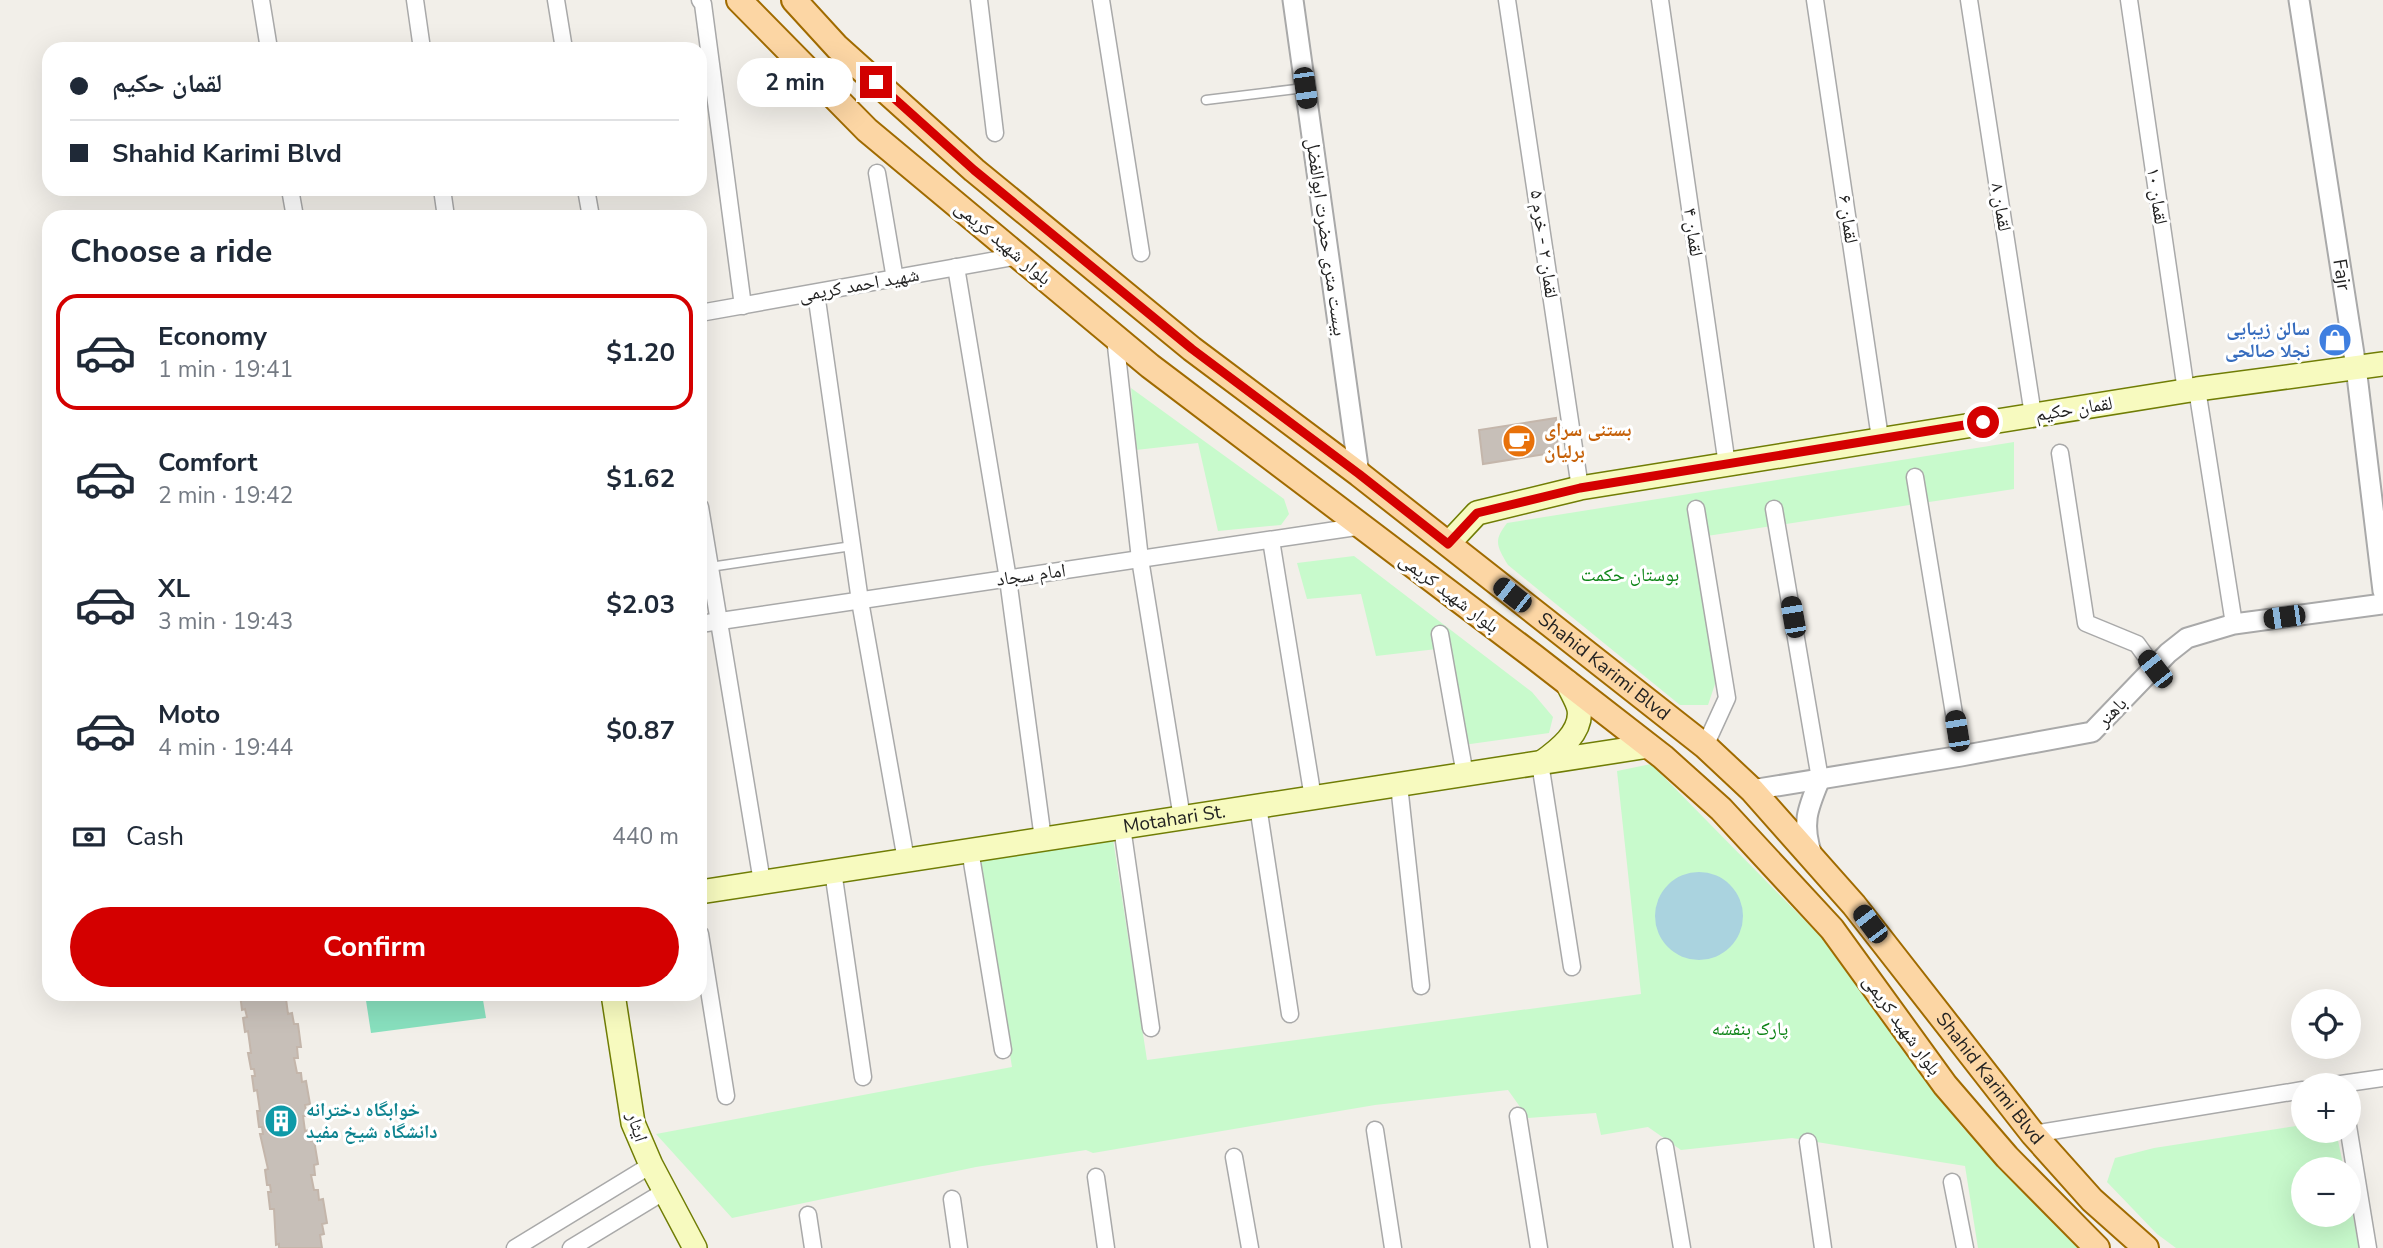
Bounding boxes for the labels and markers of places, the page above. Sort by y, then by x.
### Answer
place label: سالن زیبایی نجلا صالحی [2225,316,2310,364]
shop icon: سالن زیبایی نجلا صالحی [2316,321,2354,359]
place label: بستنی سرای برلیان [1544,417,1631,465]
cafe icon: بستنی سرای برلیان [1500,422,1538,460]
place label: خوابگاه دخترانه دانشگاه شیخ مفید [306,1097,438,1145]
building icon: خوابگاه دخترانه دانشگاه شیخ مفید [262,1102,300,1140]

